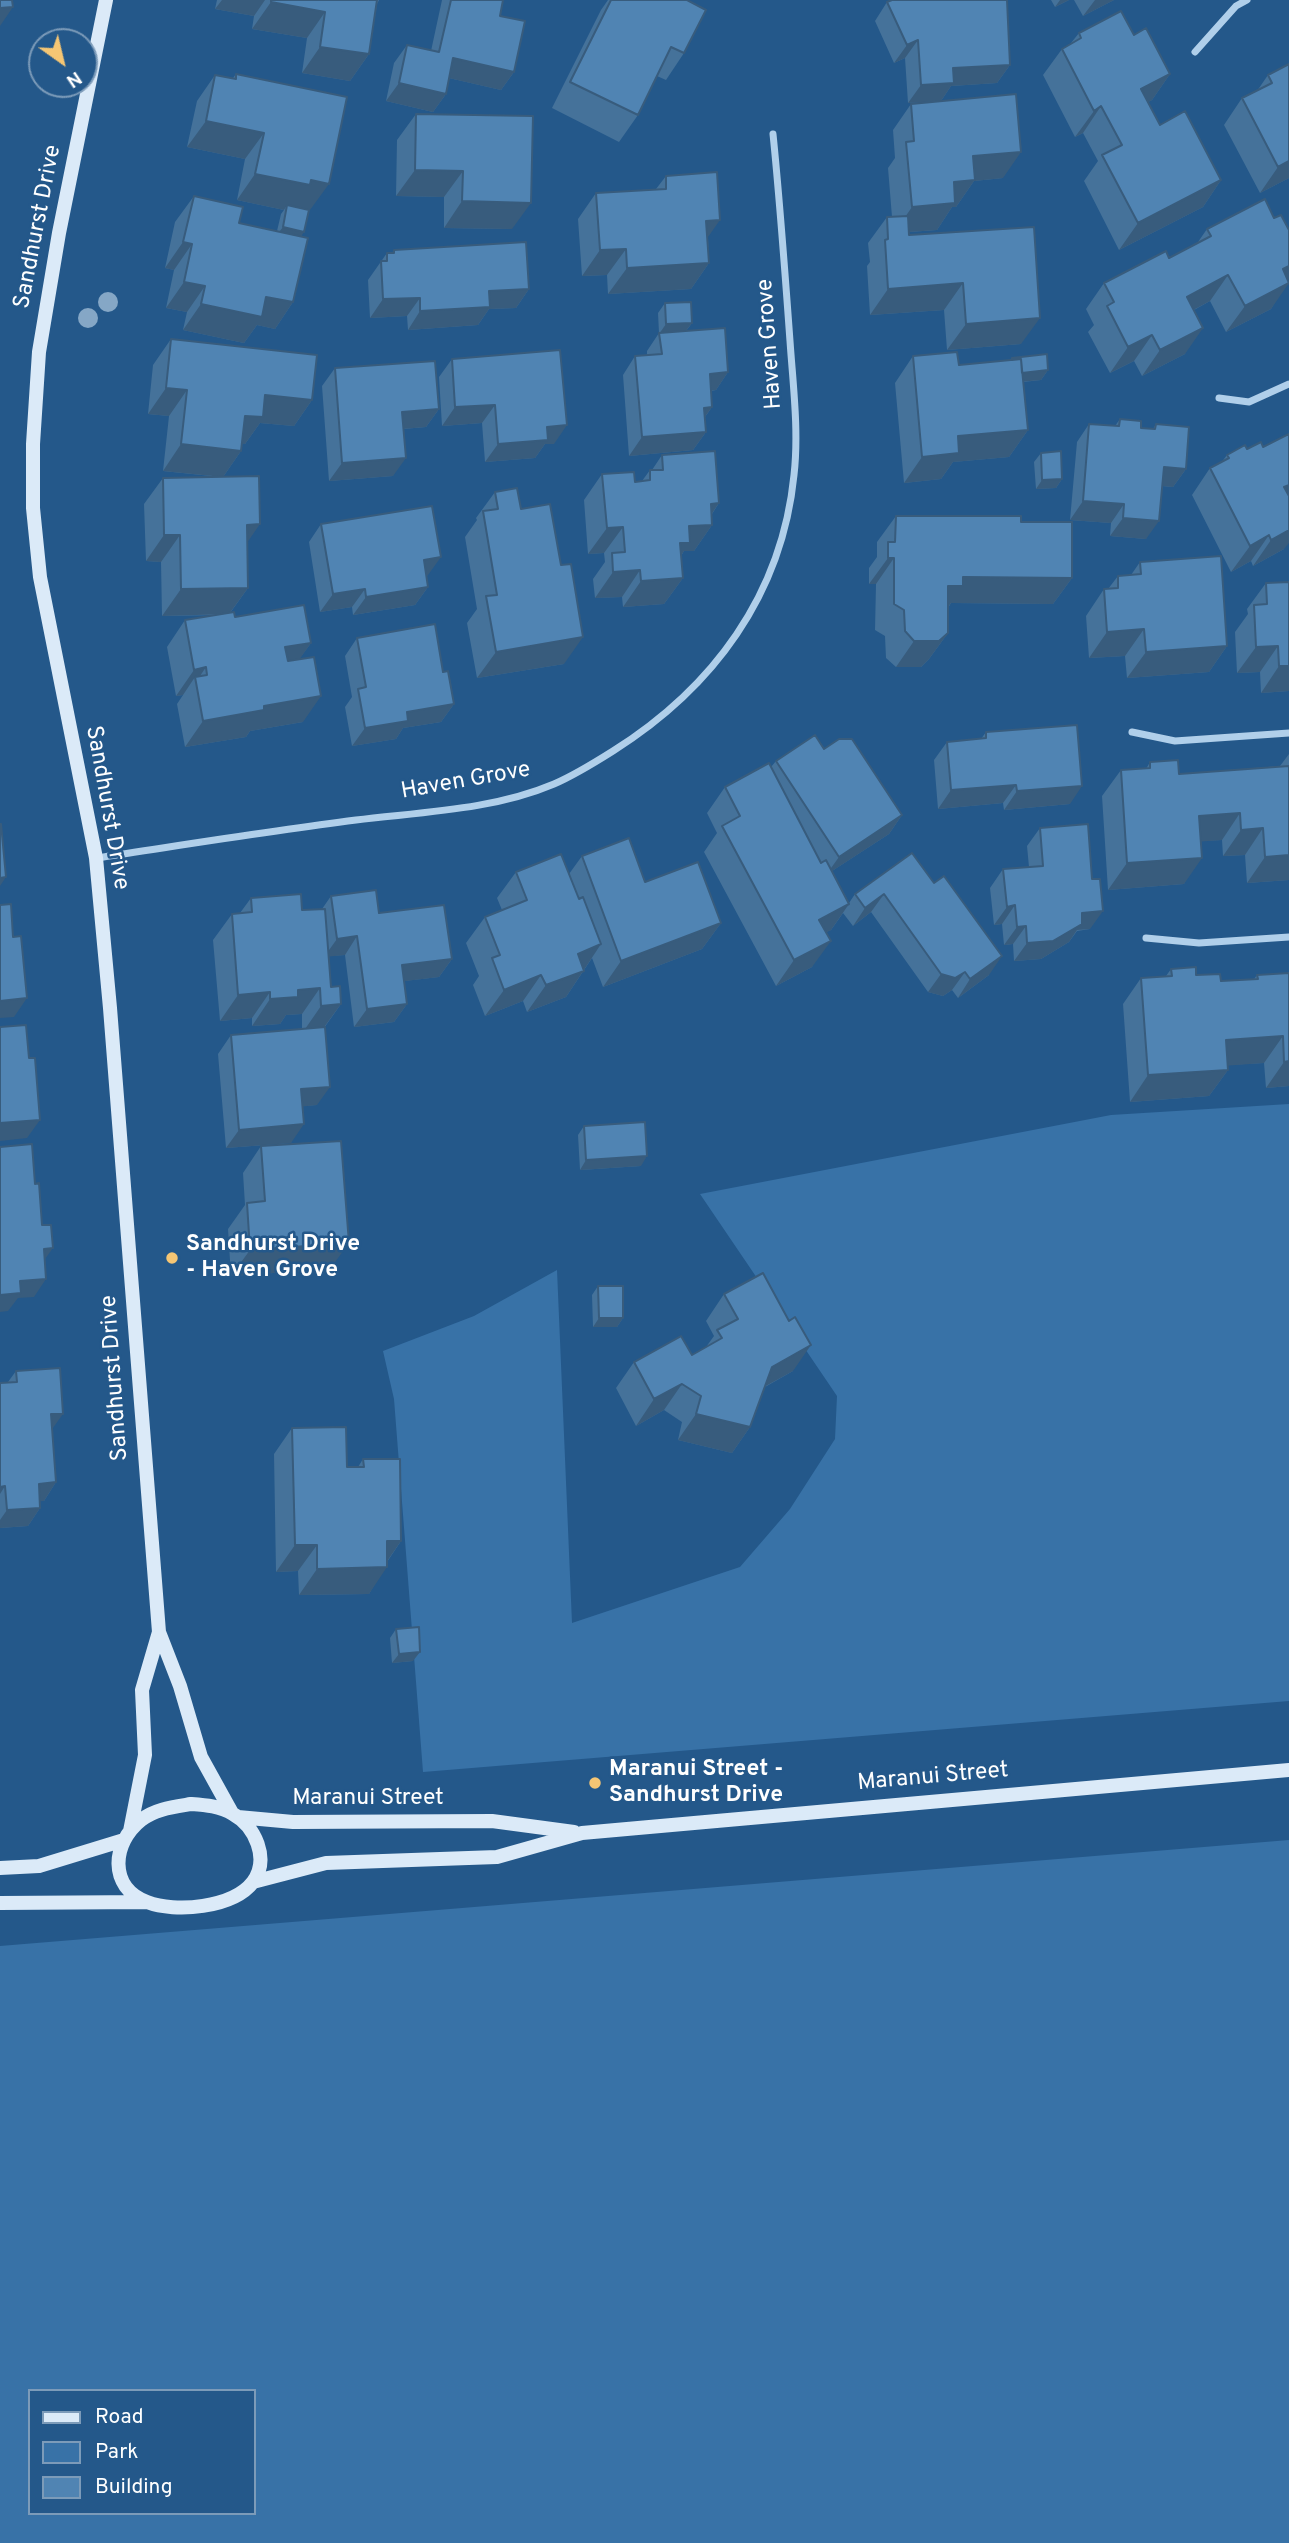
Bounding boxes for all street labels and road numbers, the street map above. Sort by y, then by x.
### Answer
street label: Sandhurst Drive [10,143,68,311]
street label: Haven Grove [753,278,789,410]
street label: Sandhurst Drive [78,724,134,892]
street label: Haven Grove [399,757,533,807]
street label: Sandhurst Drive [96,1294,136,1462]
street label: Maranui Street [856,1758,1010,1798]
street label: Maranui Street [292,1785,444,1813]

